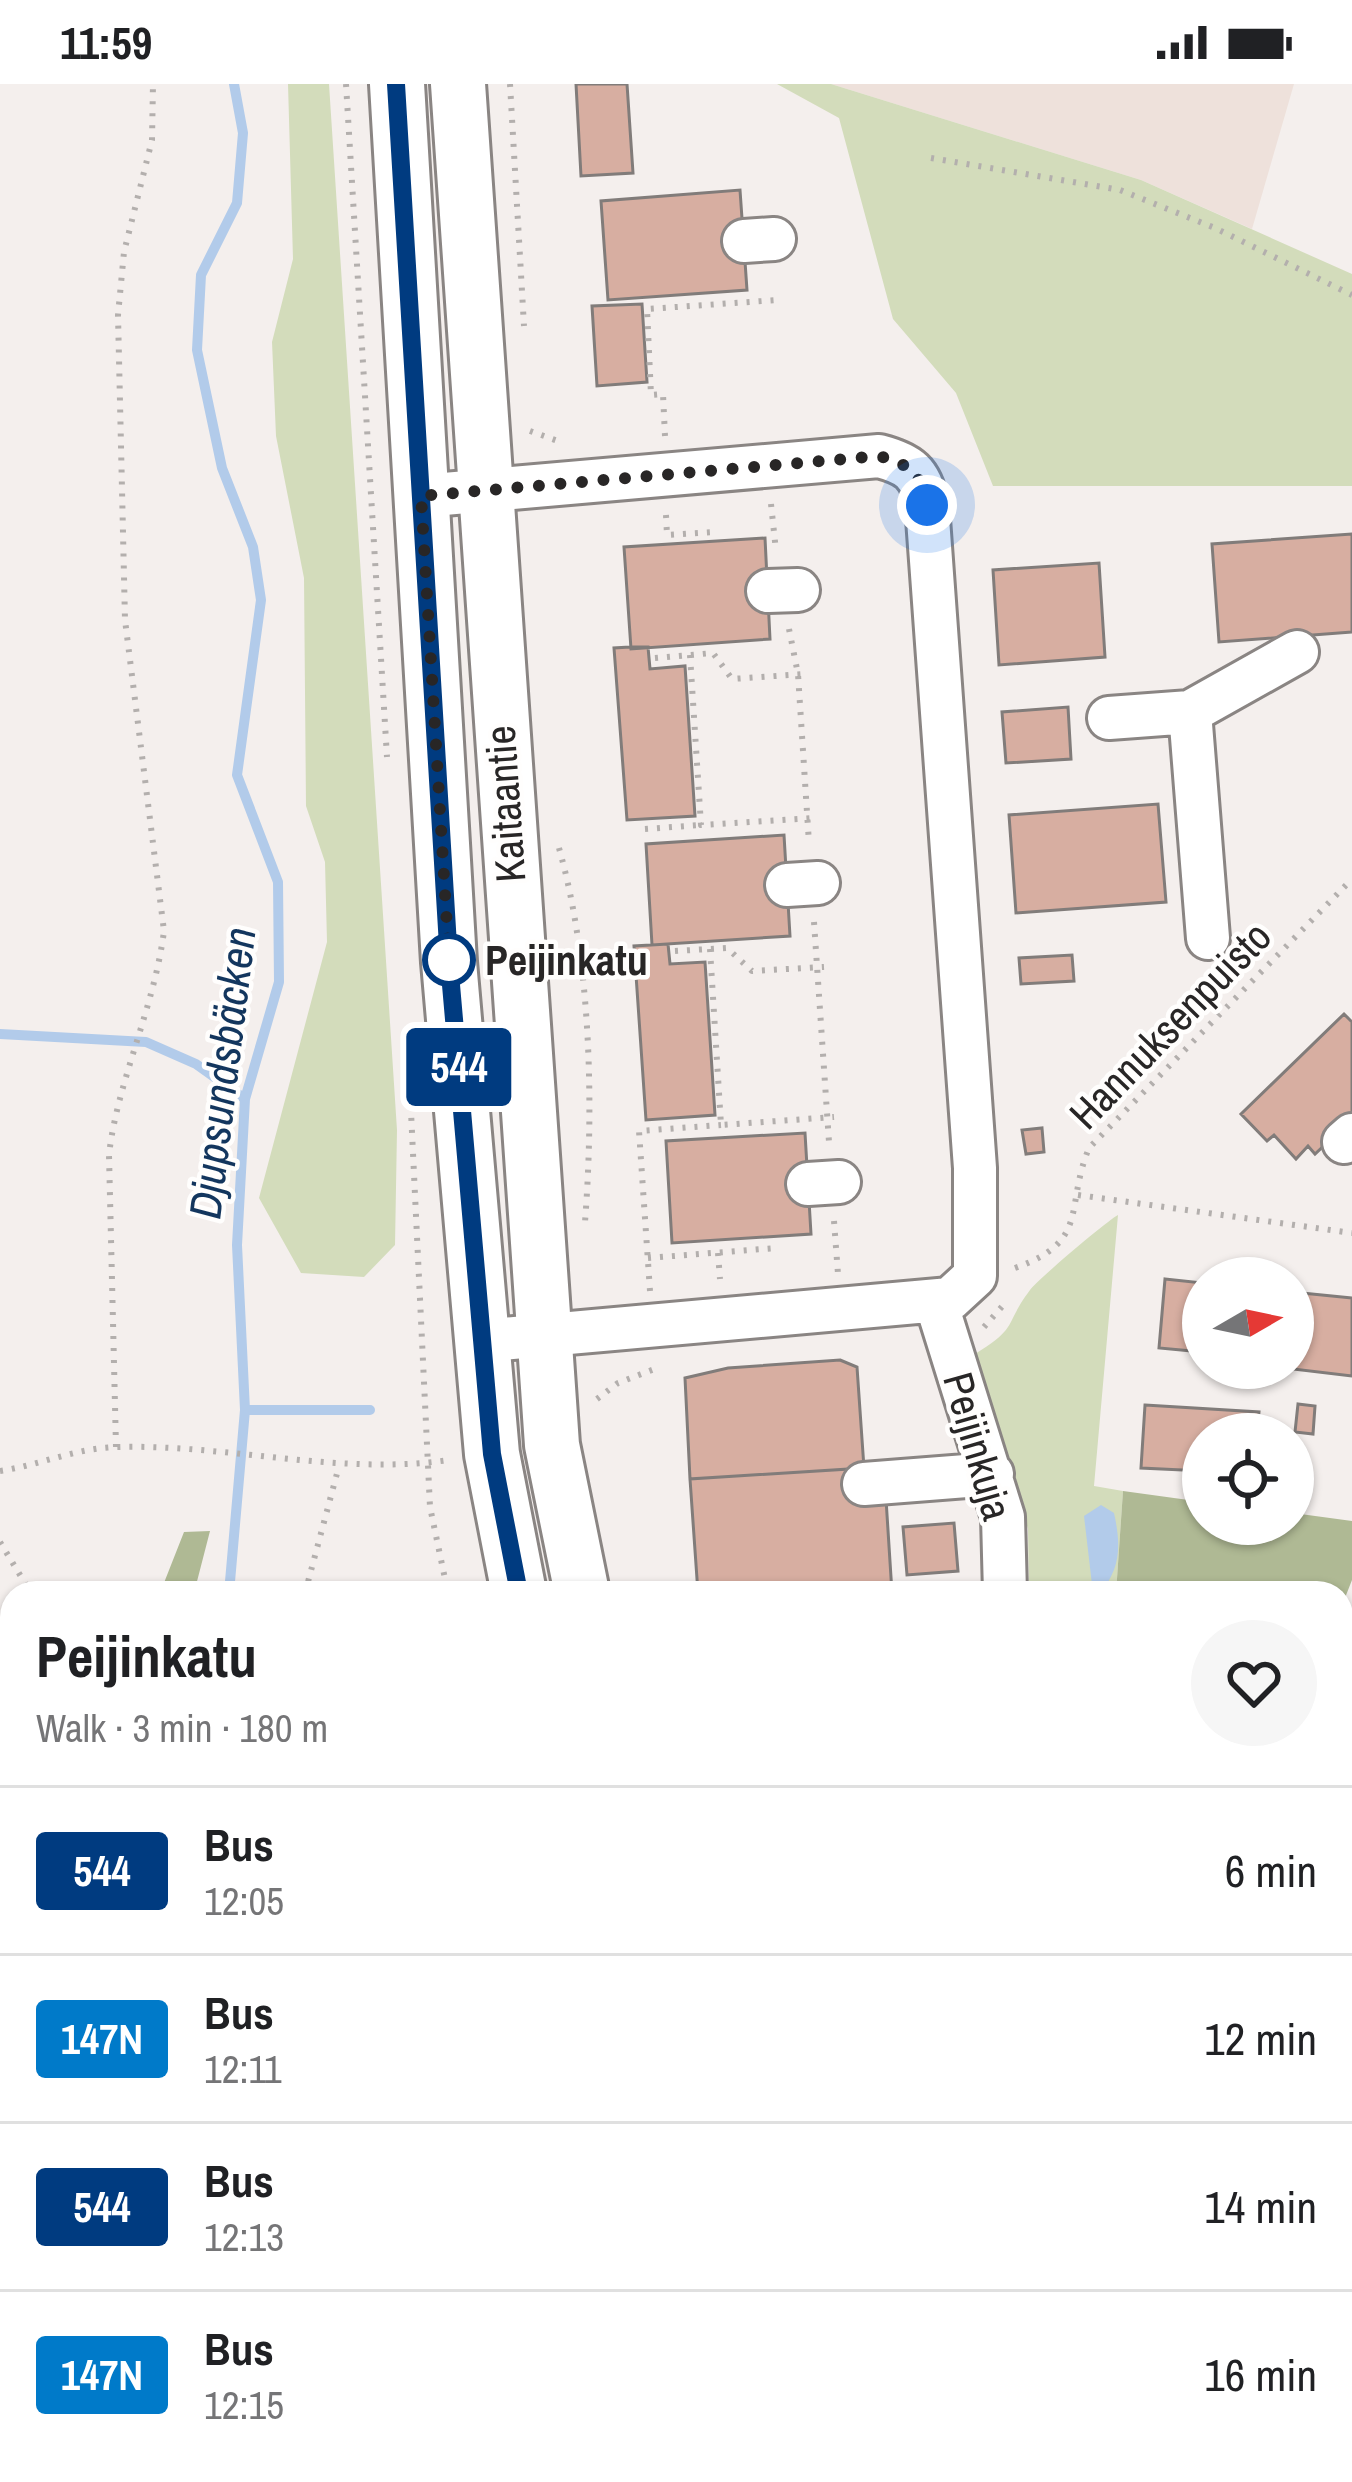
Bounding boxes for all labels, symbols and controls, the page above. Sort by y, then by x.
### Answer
text: 11:59 [60,12,152,73]
your location [897,475,957,535]
street label: Kaitaantie [472,724,538,884]
street label: Hannuksenpuisto [1057,909,1283,1141]
water label: Djupsundsbäcken [173,924,270,1222]
place label: Peijinkatu [485,932,648,988]
marker: Peijinkatu [424,935,474,985]
line badge: 544 [390,1028,528,1106]
text: 544 [430,1039,488,1095]
north arrow [1182,1257,1314,1389]
map controls [1182,1257,1314,1545]
street label: Peijinkuja [930,1366,1026,1526]
button: locate [1182,1413,1314,1545]
text: Peijinkatu [36,1618,257,1695]
button: heart [1191,1620,1317,1746]
text: Walk · 3 min · 180 m [36,1702,328,1754]
text: Bus [204,1814,274,1875]
text: 6 min [1225,1840,1317,1901]
text: 544 [73,1843,131,1899]
text: 12:05 [204,1875,284,1927]
text: Bus [204,1982,274,2043]
text: 12 min [1204,2008,1317,2069]
text: 147N [61,2011,143,2067]
text: 12:11 [204,2043,282,2095]
text: Bus [204,2150,274,2211]
text: 14 min [1204,2176,1317,2237]
text: 544 [73,2179,131,2235]
text: 12:13 [204,2211,284,2263]
text: Bus [204,2318,274,2379]
text: 16 min [1204,2344,1317,2405]
text: 147N [61,2347,143,2403]
text: 12:15 [204,2379,284,2431]

